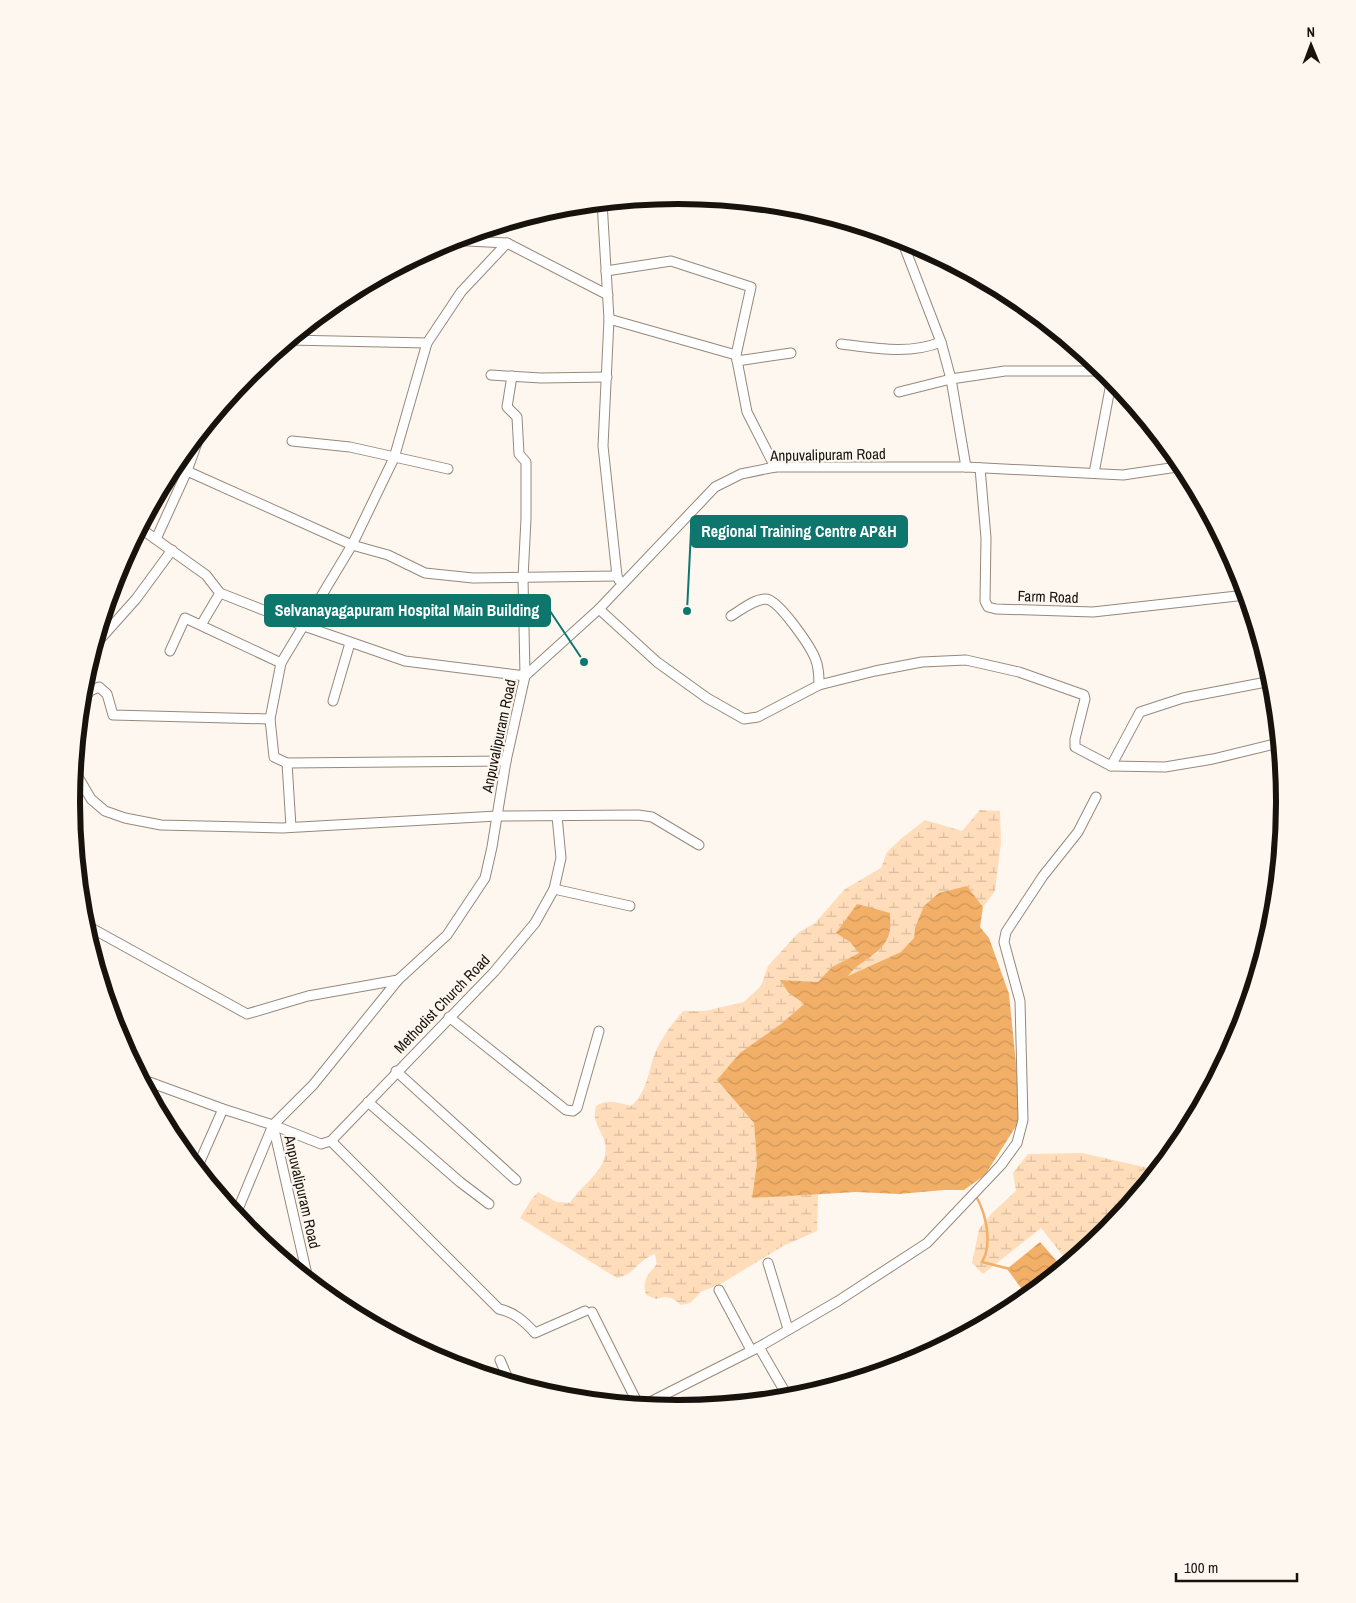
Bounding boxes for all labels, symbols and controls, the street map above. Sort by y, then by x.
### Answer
north arrow [1286,20,1336,70]
text: N [1306,23,1315,41]
street label: Anpuvalipuram Road [769,443,886,466]
callout: Regional Training Centre AP&H [691,516,907,547]
text: Regional Training Centre AP&H [701,520,897,542]
street label: Farm Road [1017,585,1079,608]
callout: Selvanayagapuram Hospital Main Building [265,595,550,626]
text: Selvanayagapuram Hospital Main Building [275,599,539,621]
street label: Anpuvalipuram Road [476,677,521,796]
street label: Methodist Church Road [389,950,494,1058]
street label: Anpuvalipuram Road [279,1132,326,1251]
scale bar [1176,1550,1297,1582]
text: 100 m [1184,1557,1218,1578]

